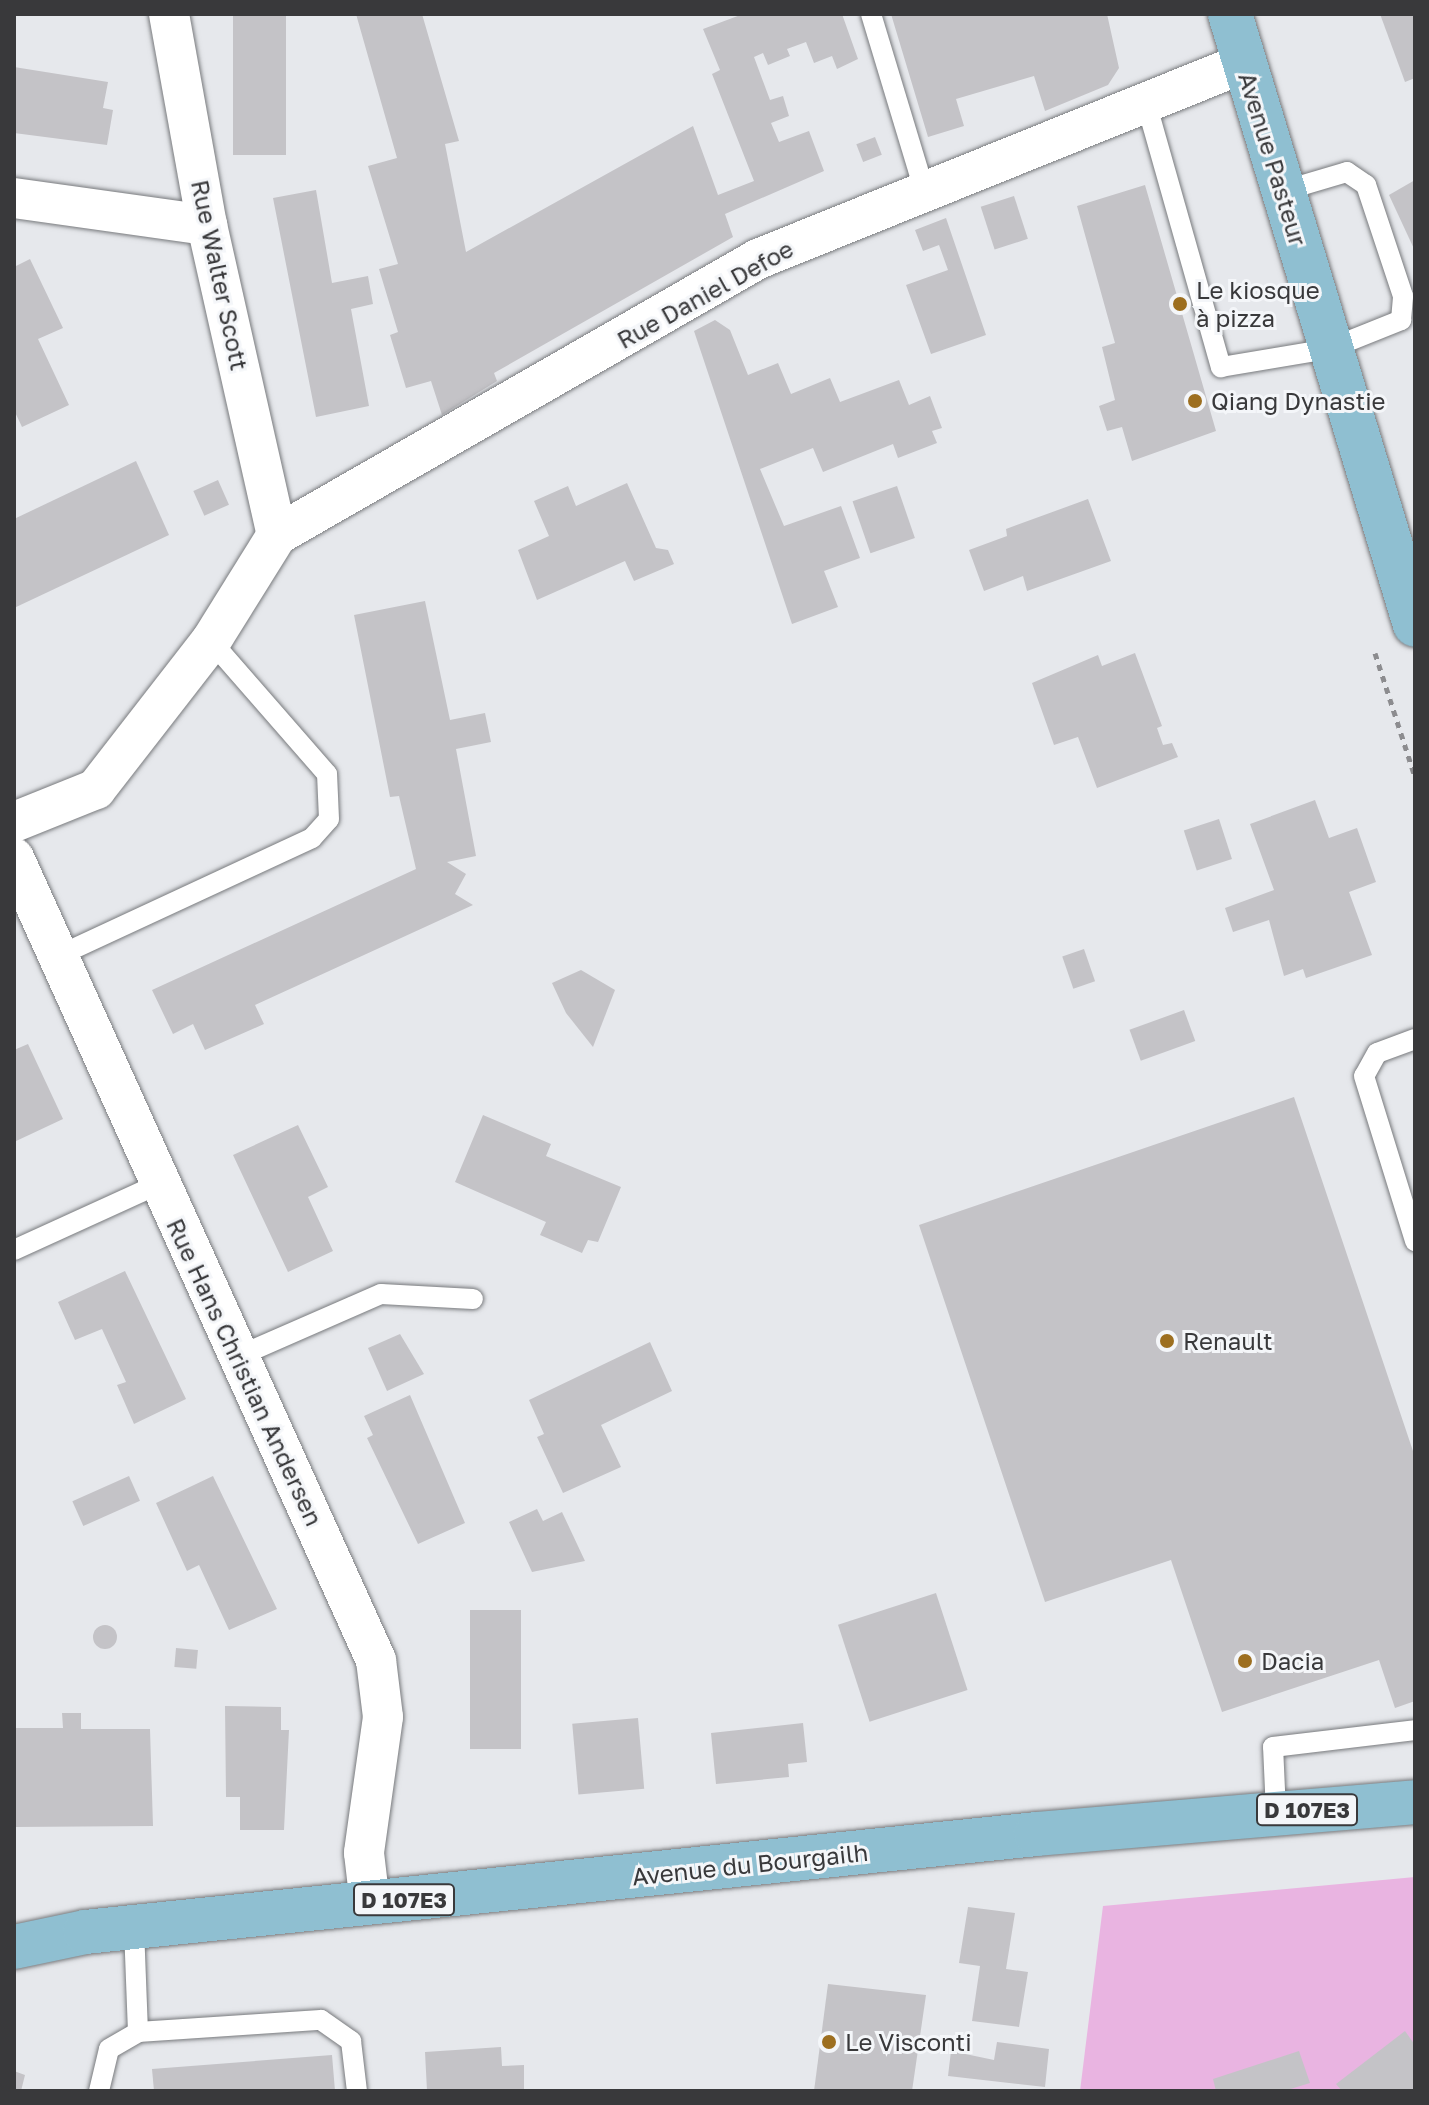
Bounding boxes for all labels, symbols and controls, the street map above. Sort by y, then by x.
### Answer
street label: Avenue Pasteur [1233,69,1313,249]
street label: Rue Walter Scott [186,177,254,373]
street label: Rue Daniel Defoe [612,234,798,354]
place label: Le kiosque à pizza [1196,276,1320,332]
marker: Le kiosque à pizza [1171,295,1189,313]
place label: Qiang Dynastie [1211,387,1386,415]
marker: Qiang Dynastie [1186,392,1204,410]
street label: Rue Hans Christian Andersen [161,1214,329,1530]
place label: Renault [1183,1327,1273,1355]
marker: Renault [1158,1332,1176,1350]
place label: Dacia [1261,1647,1324,1675]
marker: Dacia [1236,1652,1254,1670]
road number: D 107E3 [1255,1792,1359,1828]
street label: Avenue du Bourgailh [630,1837,870,1891]
road number: D 107E3 [352,1882,456,1918]
place label: Le Visconti [845,2028,972,2056]
marker: Le Visconti [820,2033,838,2051]

